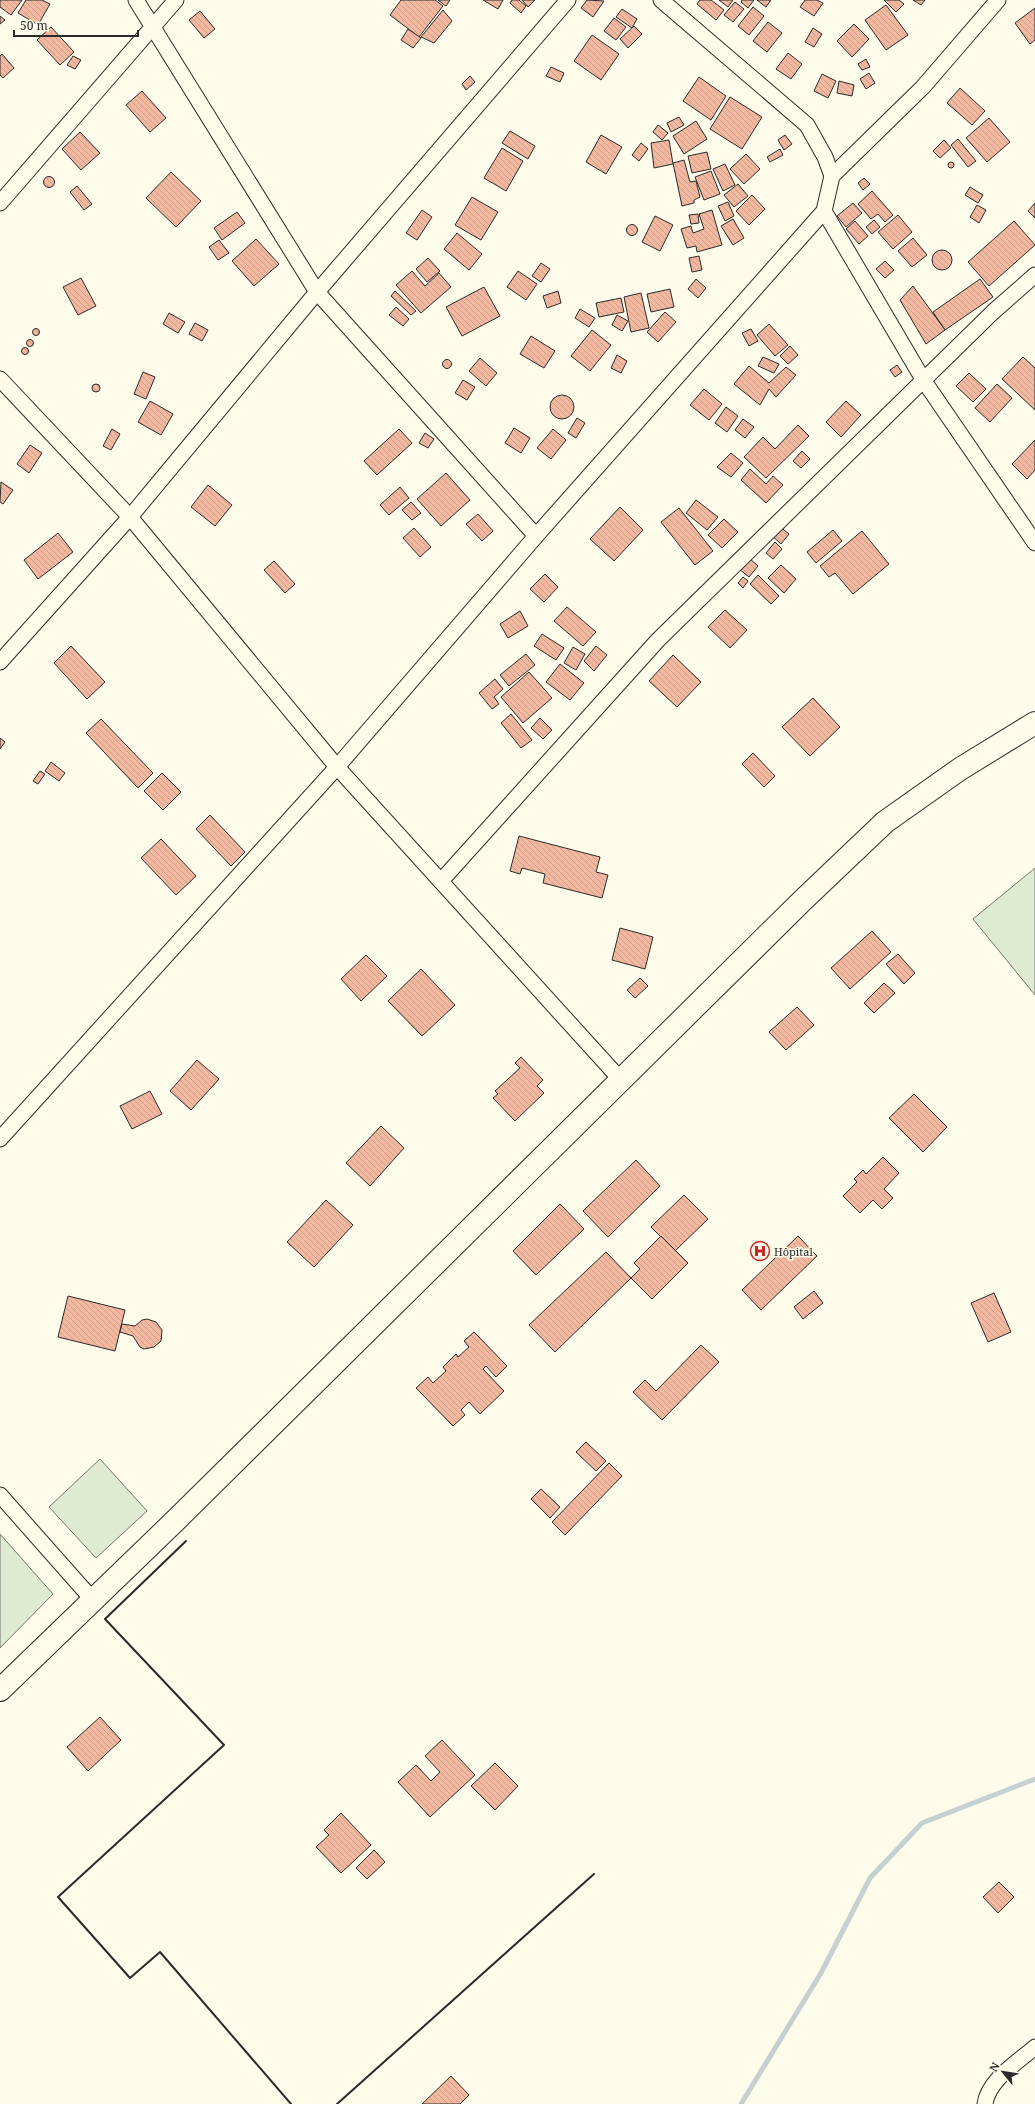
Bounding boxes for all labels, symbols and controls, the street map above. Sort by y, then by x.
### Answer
scale bar [14,12,138,38]
text: 50 m [20,17,48,34]
hospital icon: Hôpital [749,1240,771,1262]
place label: Hôpital [774,1244,813,1259]
north arrow [983,2052,1023,2092]
text: N [985,2059,1003,2074]

